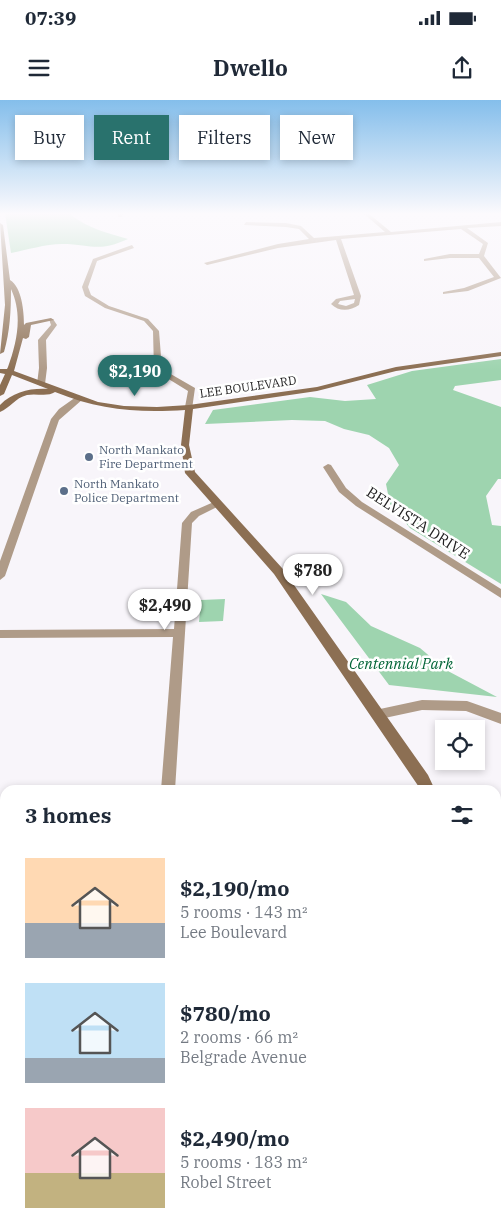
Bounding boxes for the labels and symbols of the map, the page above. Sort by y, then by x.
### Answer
pin: $2,190 [94,354,176,397]
street label: LEE BOULEVARD [199,372,297,401]
place label: North Mankato Fire Department [99,442,193,471]
marker: North Mankato Fire Department [83,451,95,463]
place label: North Mankato Police Department [74,476,179,505]
street label: BELVISTA DRIVE [363,482,474,563]
marker: North Mankato Police Department [58,485,70,497]
pin: $780 [283,554,343,596]
pin: $2,490 [124,588,206,631]
park label: Centennial Park [349,654,453,673]

